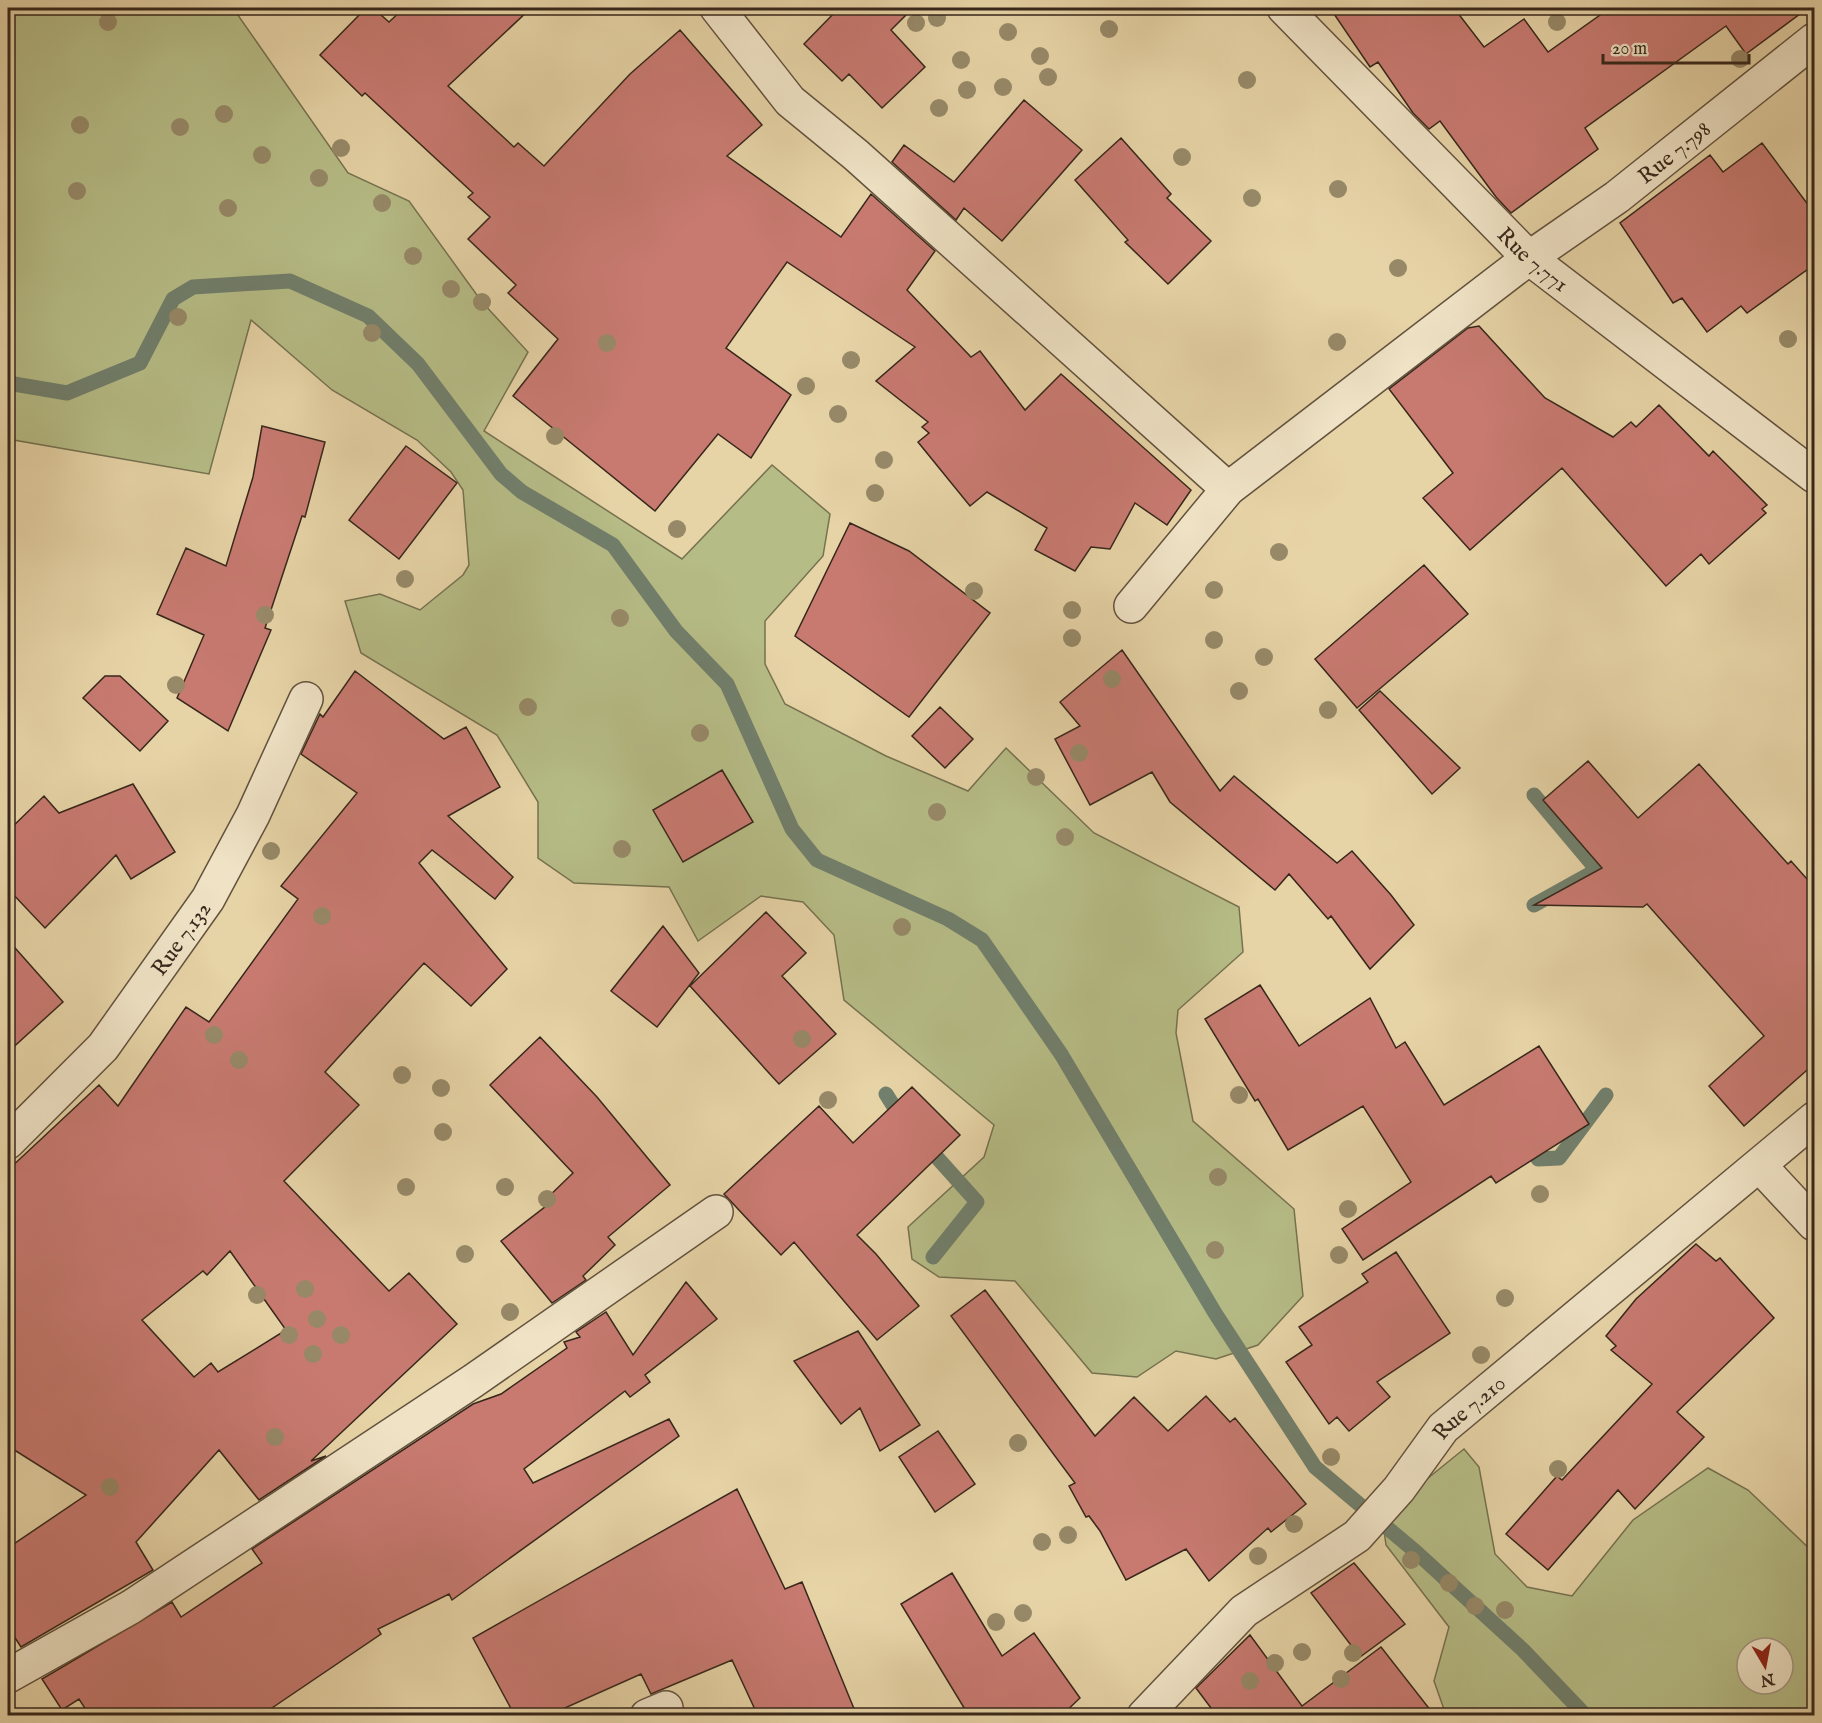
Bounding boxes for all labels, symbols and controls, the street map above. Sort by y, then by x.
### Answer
scale bar [1603,27,1748,65]
text: 20 m [1612,38,1647,61]
street label: Rue 7.798 [1633,116,1717,191]
street label: Rue 7.771 [1490,222,1573,299]
street label: Rue 7.132 [146,896,218,982]
street label: Rue 7.210 [1427,1370,1512,1446]
north arrow [1735,1636,1795,1696]
text: N [1759,1668,1777,1690]

